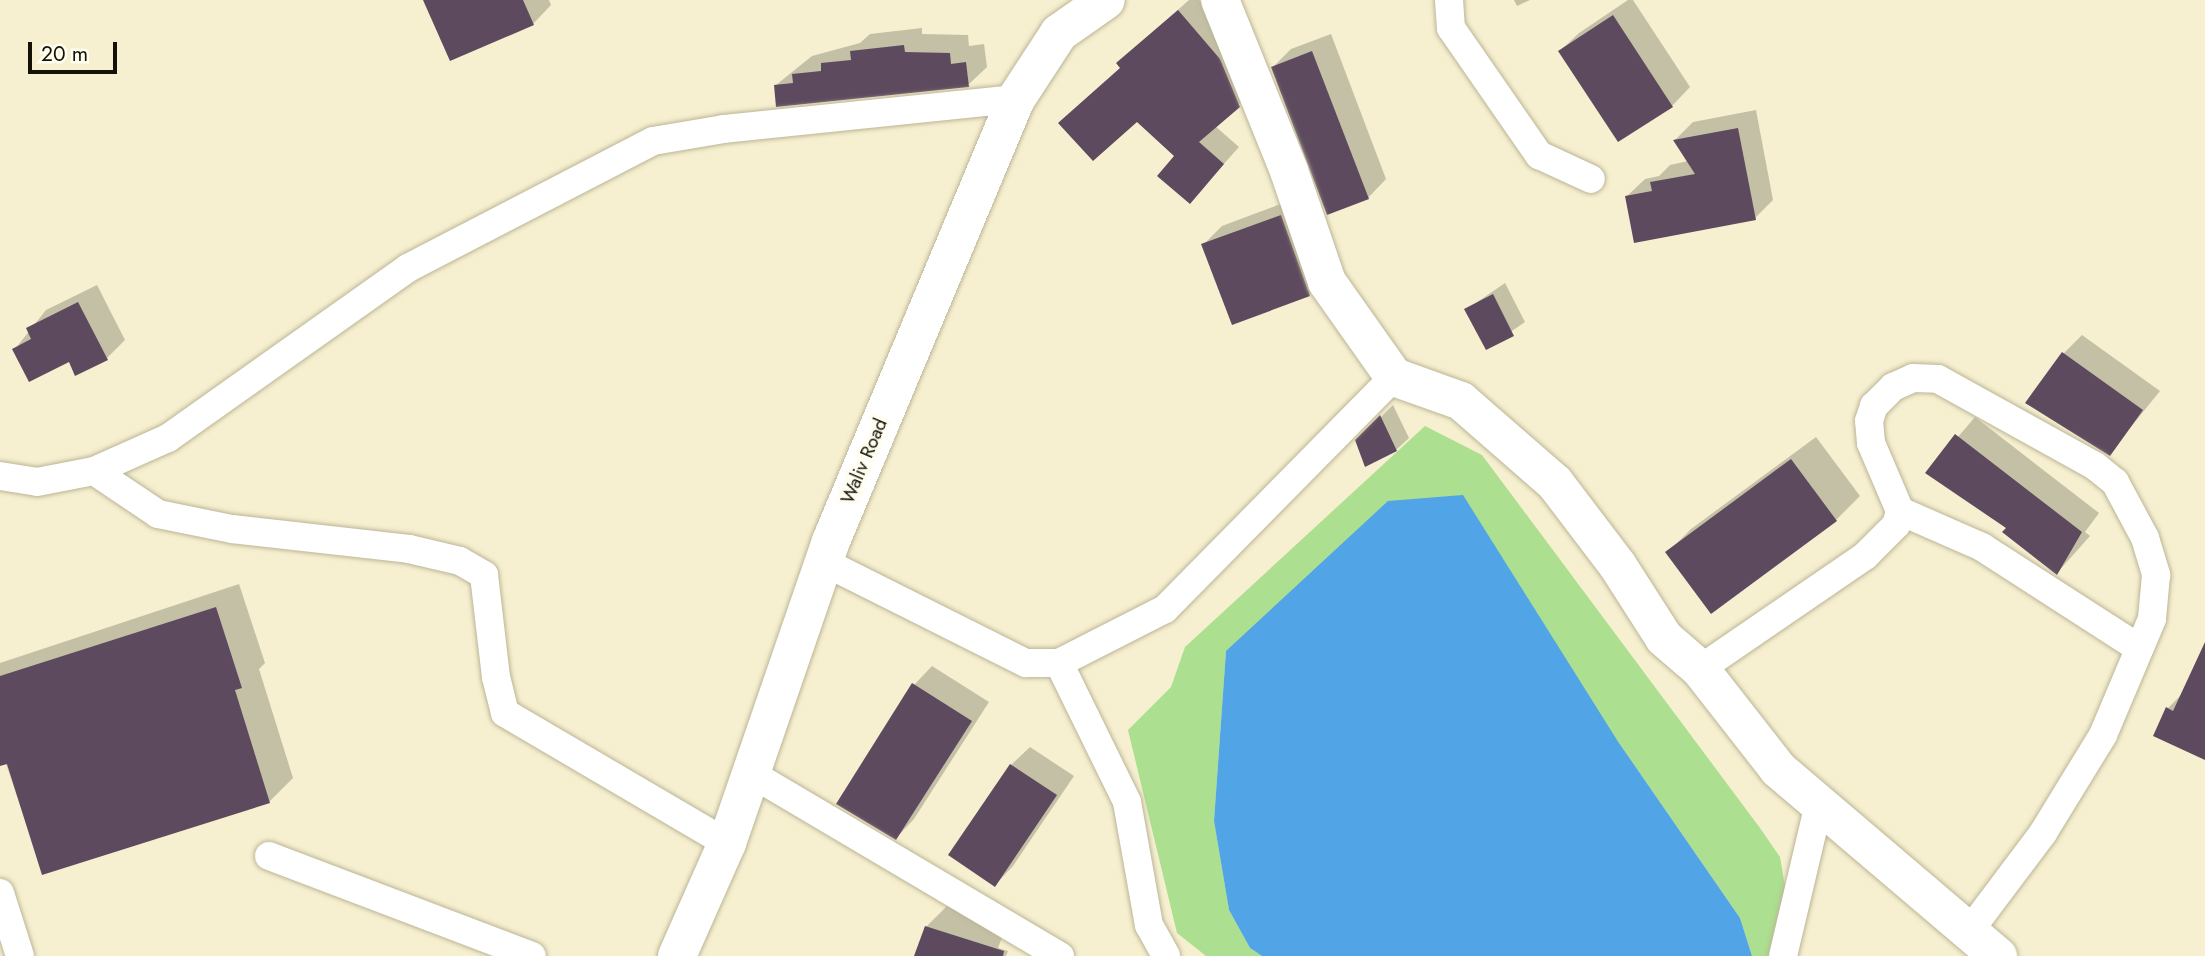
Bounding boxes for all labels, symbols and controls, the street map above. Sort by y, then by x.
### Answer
scale bar [32,28,121,72]
text: 20 m [41,39,88,69]
street label: Waliv Road [836,415,892,507]

